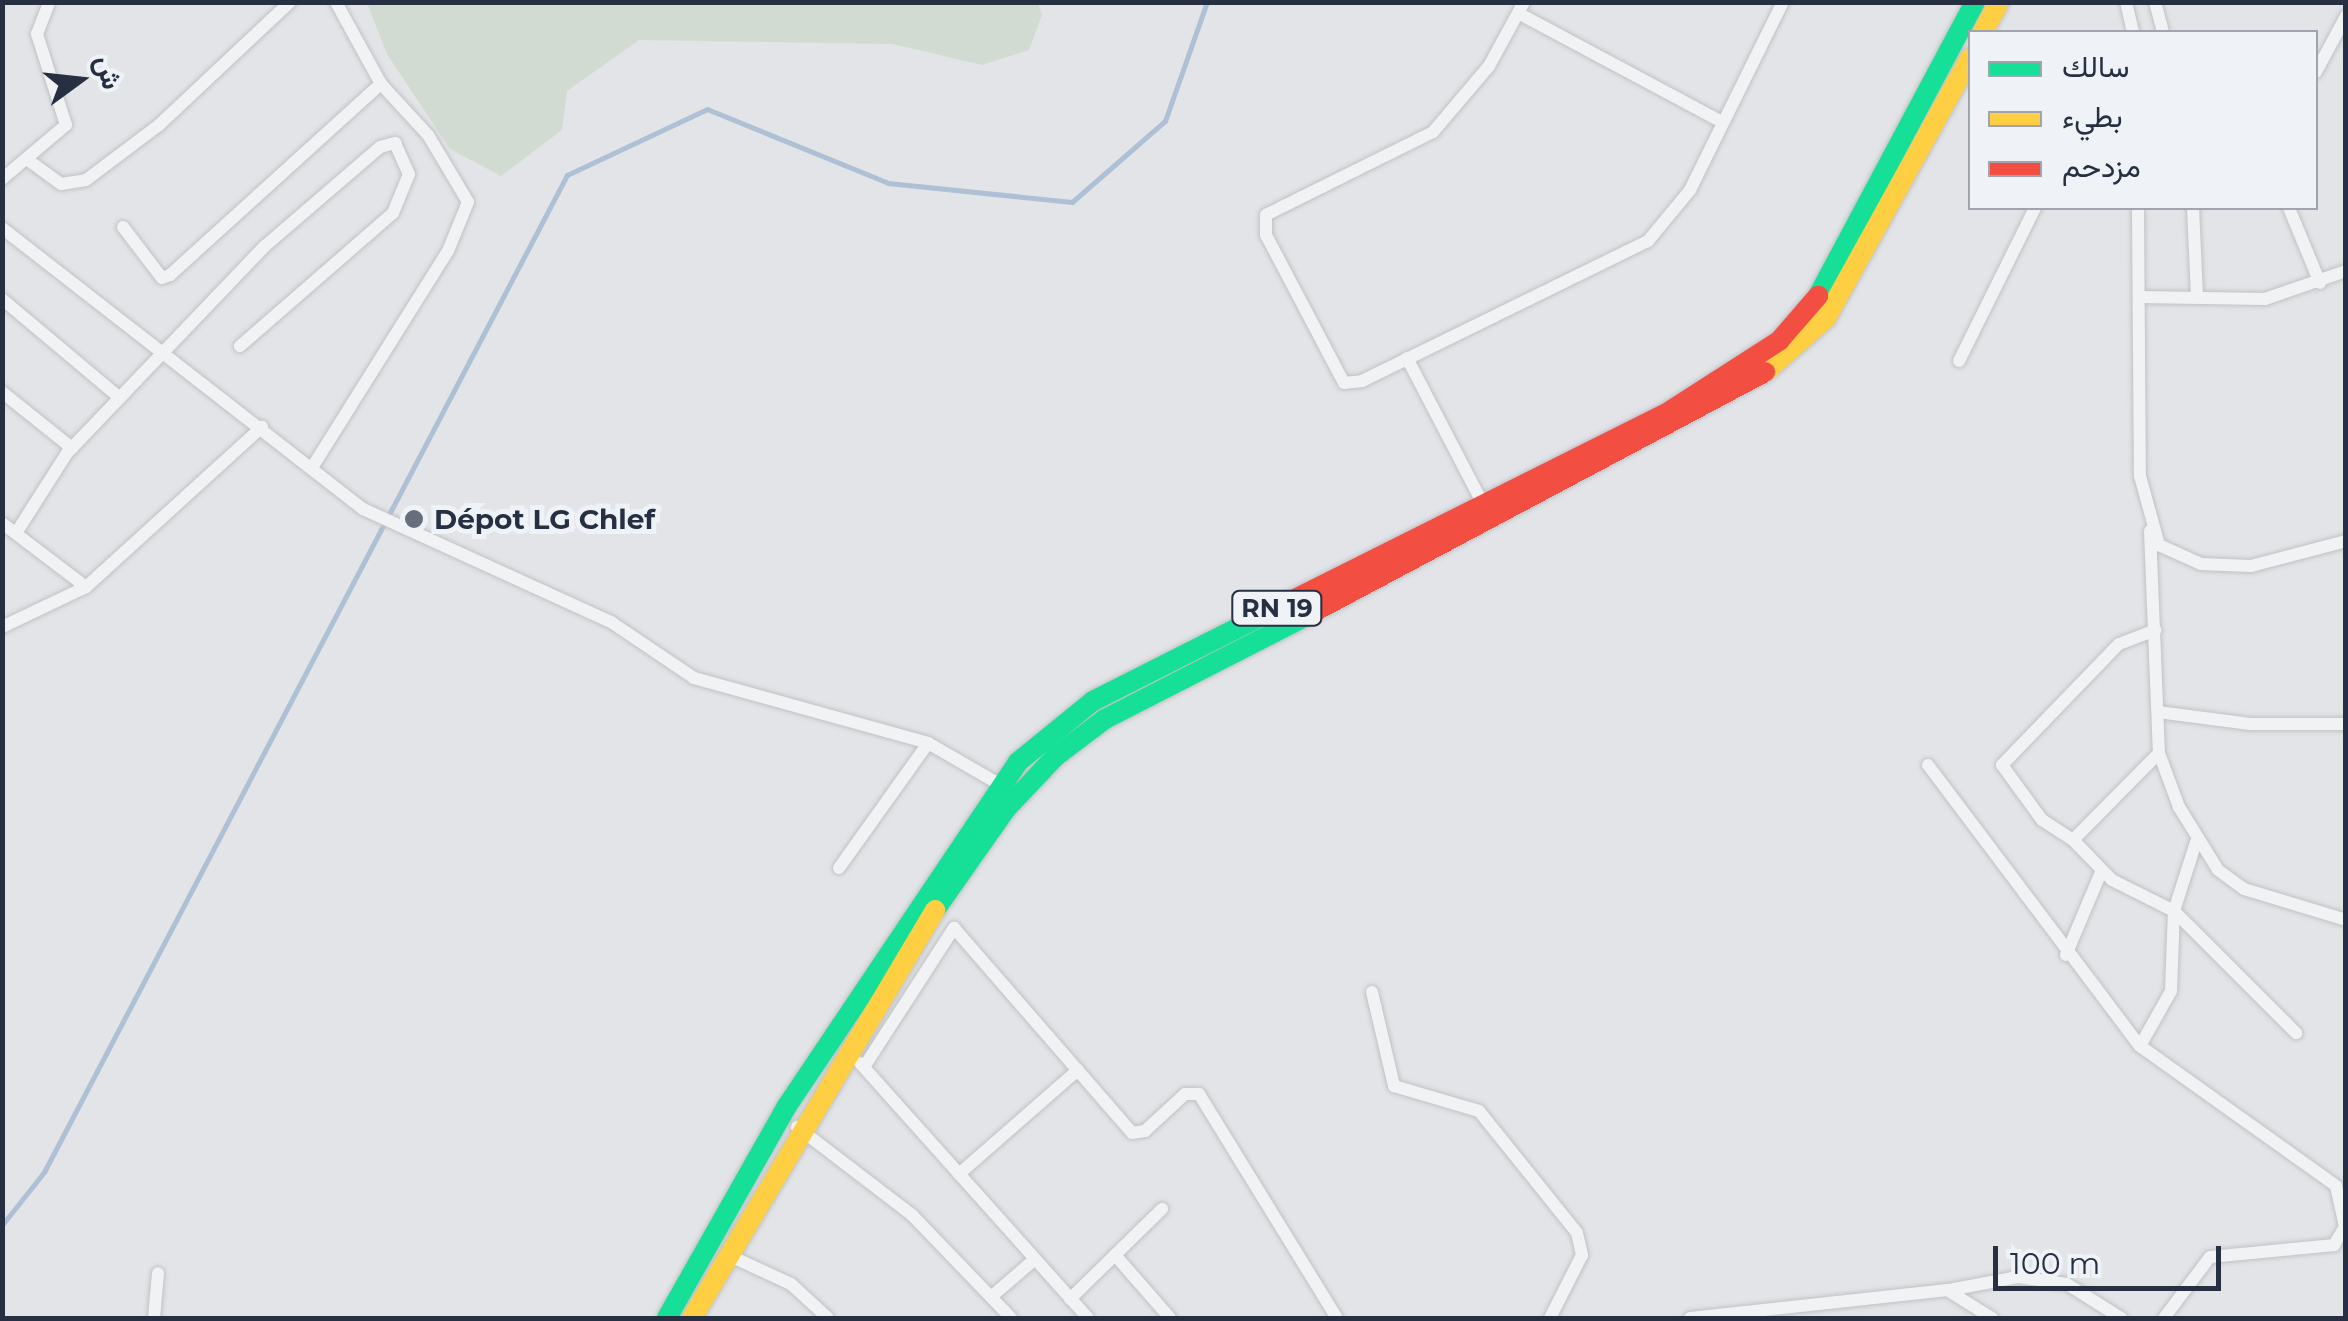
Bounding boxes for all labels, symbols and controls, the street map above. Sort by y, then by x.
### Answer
north arrow [30,30,130,130]
legend [1968,30,2318,210]
text: سالك [2062,48,2129,85]
text: ش [88,52,130,93]
text: بطيء [2062,98,2123,135]
text: مزدحم [2062,148,2141,185]
place label: Dépot LG Chlef [434,502,655,536]
marker: Dépot LG Chlef [403,508,425,530]
road number: RN 19 [1230,588,1324,628]
scale bar [1998,1226,2226,1288]
text: 100 m [2010,1245,2100,1282]

